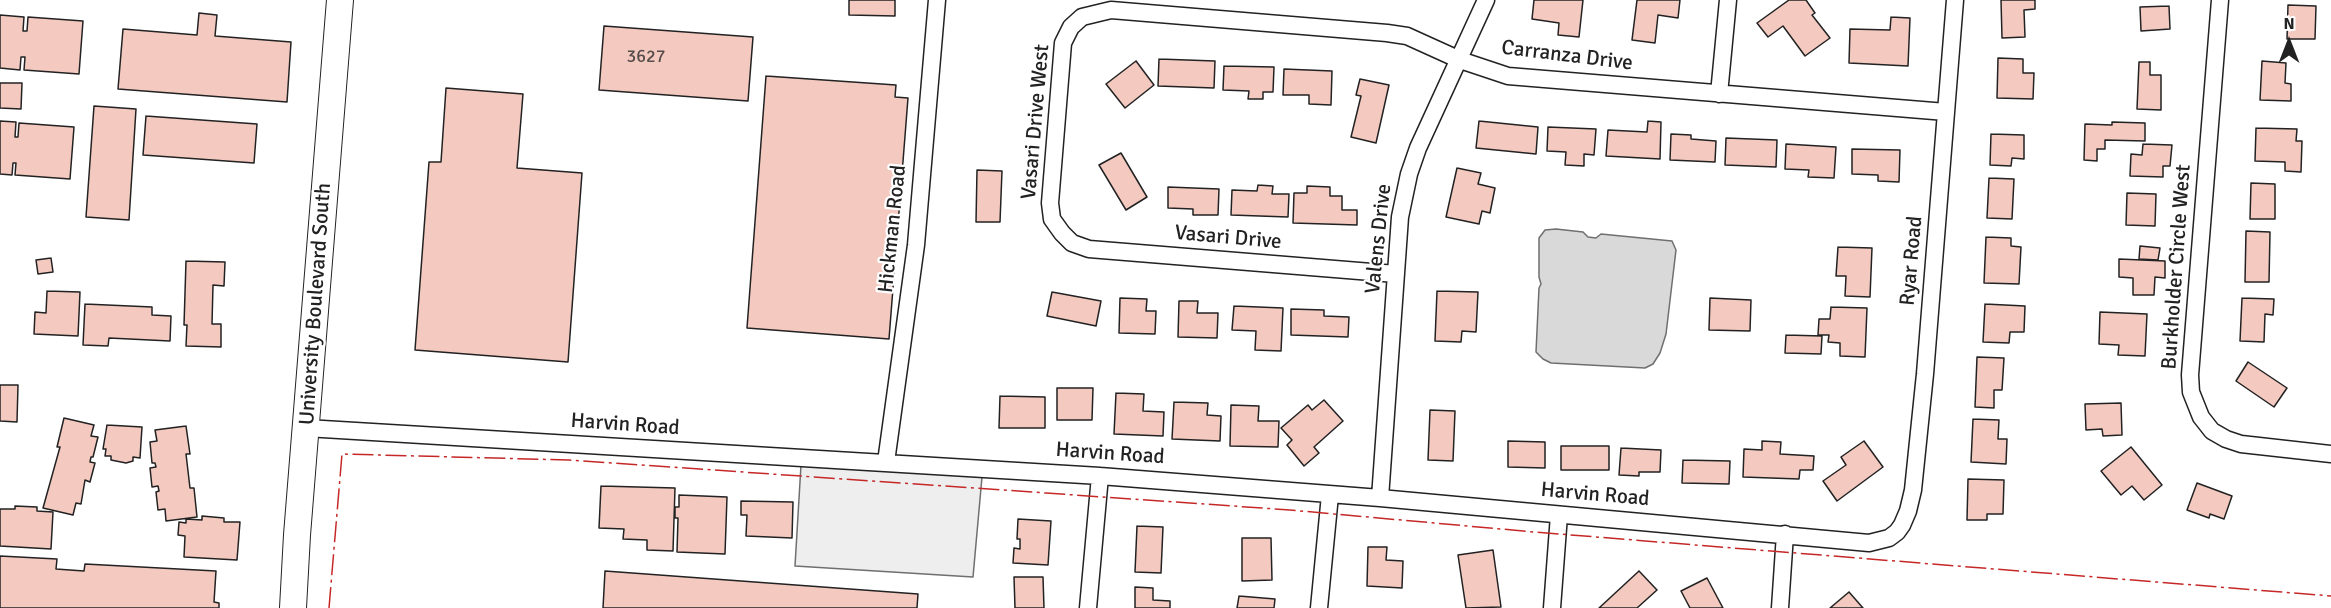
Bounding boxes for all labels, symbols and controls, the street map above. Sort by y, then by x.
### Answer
north arrow [2259,12,2319,72]
text: N [2283,14,2295,34]
street label: Carranza Drive [1500,35,1634,77]
street label: Vasari Drive West [1017,43,1055,201]
house number: 3627 [627,46,665,68]
street label: Hickman Road [874,164,912,294]
street label: Burkholder Circle West [2157,164,2197,370]
street label: University Boulevard South [295,182,337,426]
street label: Valens Drive [1361,183,1397,295]
street label: Ryar Road [1896,215,1928,307]
street label: Vasari Drive [1174,221,1282,255]
street label: Harvin Road [570,409,680,441]
street label: Harvin Road [1055,438,1165,470]
street label: Harvin Road [1540,478,1650,512]

